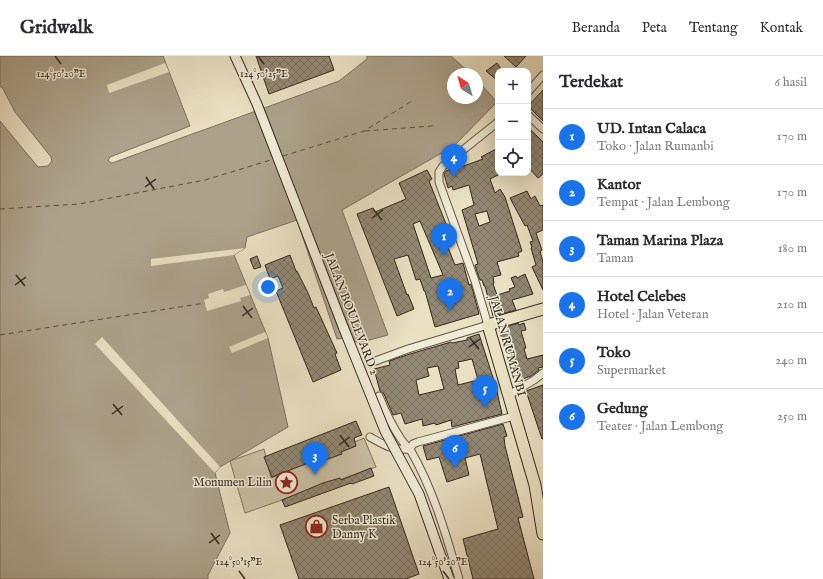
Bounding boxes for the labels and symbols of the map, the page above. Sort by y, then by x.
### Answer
text: 124°50'20"E [36,68,86,81]
text: 124°50'25"E [240,68,288,81]
north arrow [447,68,483,104]
pin: 4 [441,144,467,177]
pin: 1 [431,223,457,256]
street label: JALAN BOULEVARD 2 [320,249,382,378]
your location [258,277,278,297]
pin: 2 [437,278,463,311]
street label: JALAN RUMANBI [484,292,529,398]
pin: 5 [472,375,498,408]
pin: 6 [442,435,468,468]
pin: 3 [302,442,328,475]
place icon: Monumen Lilin [274,469,300,495]
place label: Monumen Lilin [194,475,273,490]
place label: Serba Plastik Danny K [332,513,396,542]
shop icon: Serba Plastik Danny K [304,514,330,540]
text: 124°50'15"E [216,556,263,569]
text: 124°50'20"E [418,556,468,569]

